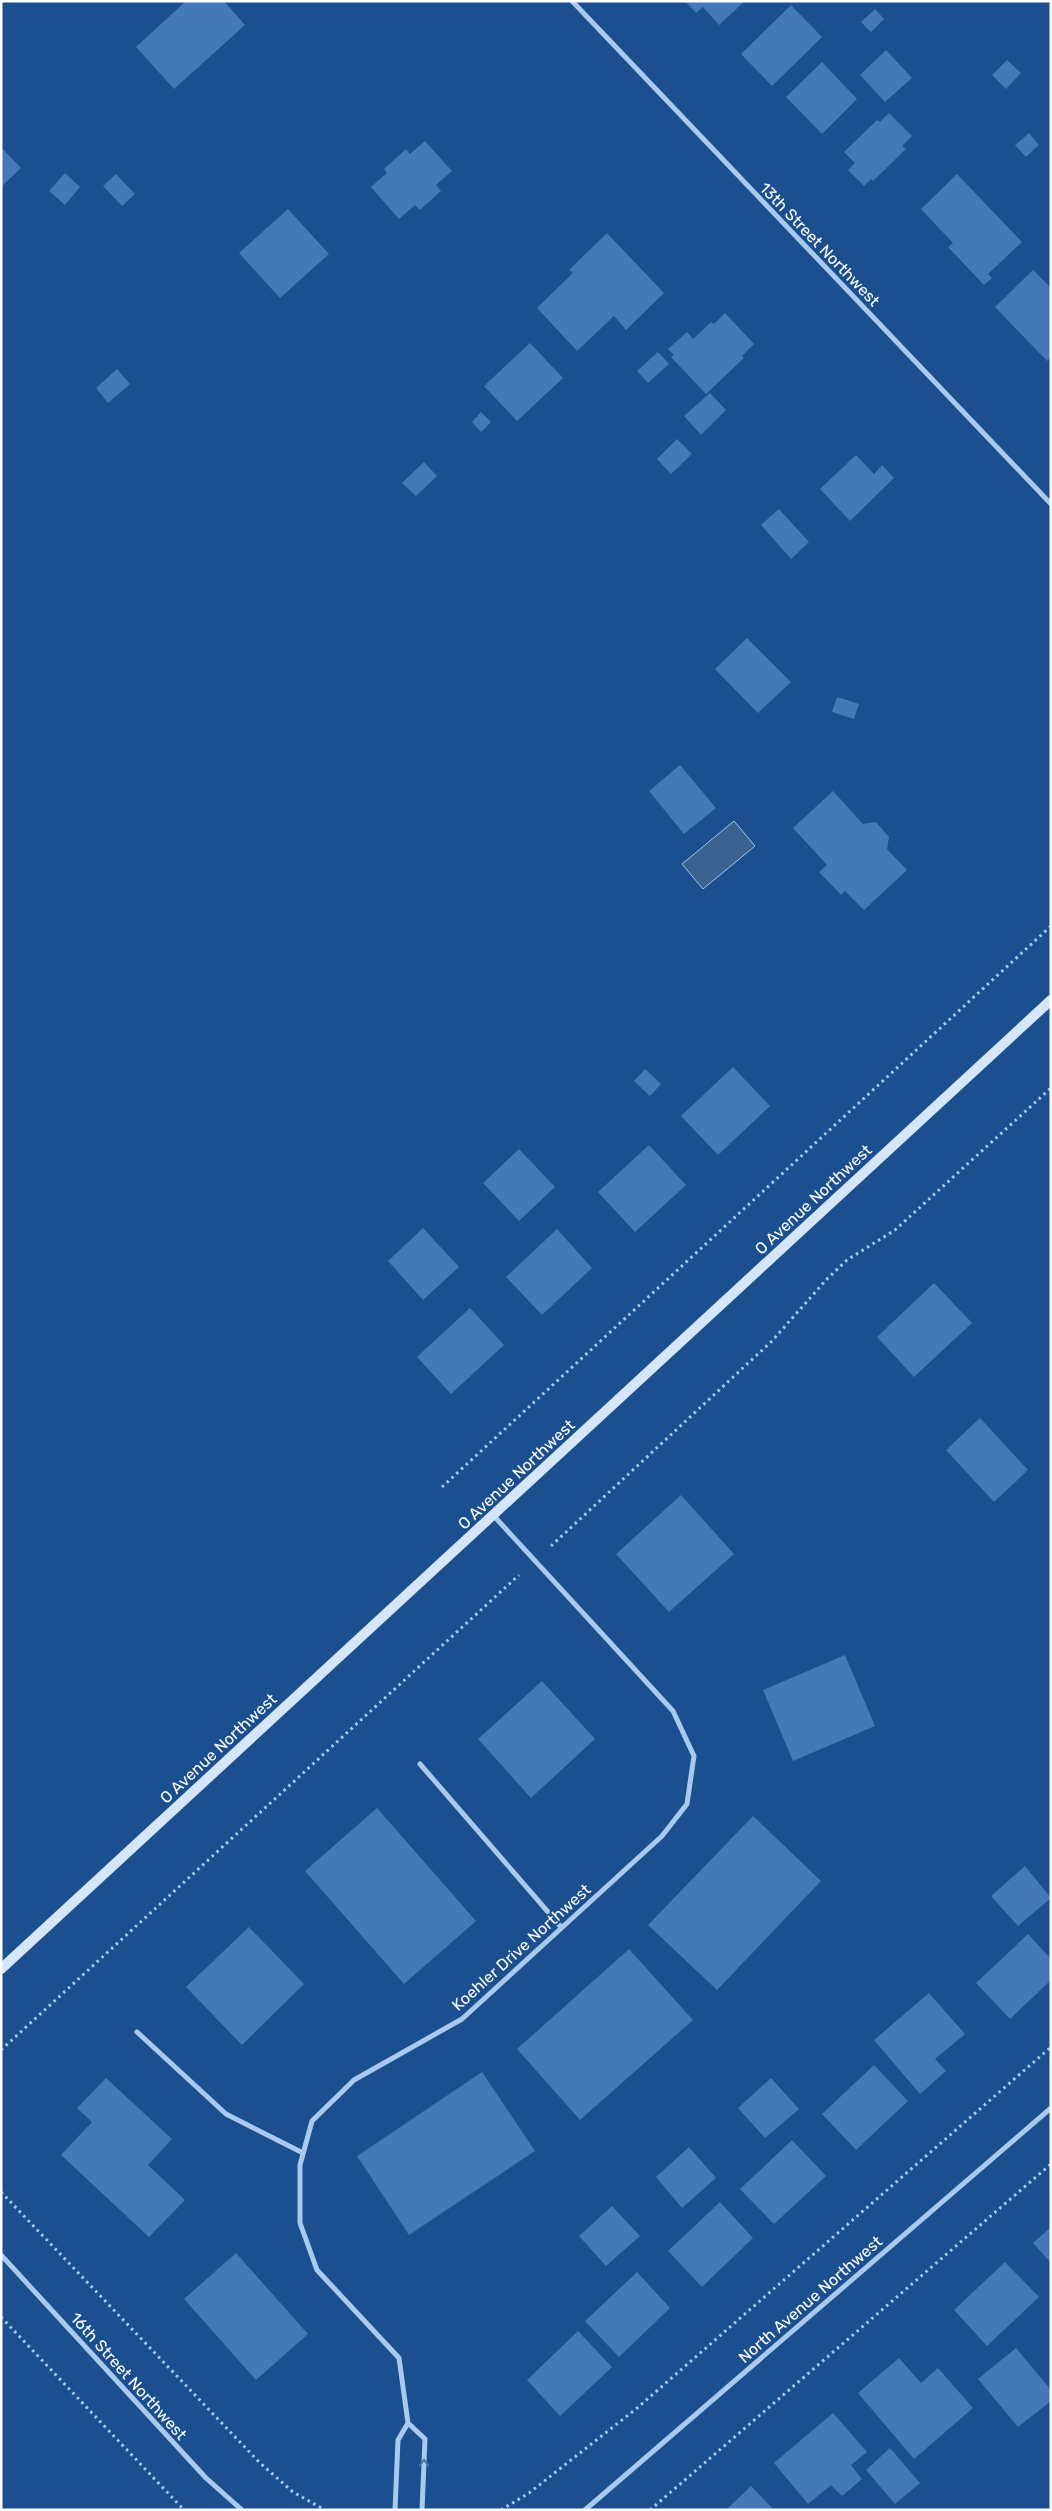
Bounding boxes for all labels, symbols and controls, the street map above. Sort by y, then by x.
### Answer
street label: 13th Street Northwest [756,178,884,310]
street label: O Avenue Northwest [751,1140,876,1258]
street label: O Avenue Northwest [454,1415,579,1533]
street label: O Avenue Northwest [156,1689,281,1807]
street label: Koehler Drive Northwest [448,1880,595,2015]
street label: North Avenue Northwest [735,2232,886,2367]
street label: 16th Street Northwest [66,2309,191,2444]
one-way arrow [418,2459,429,2467]

